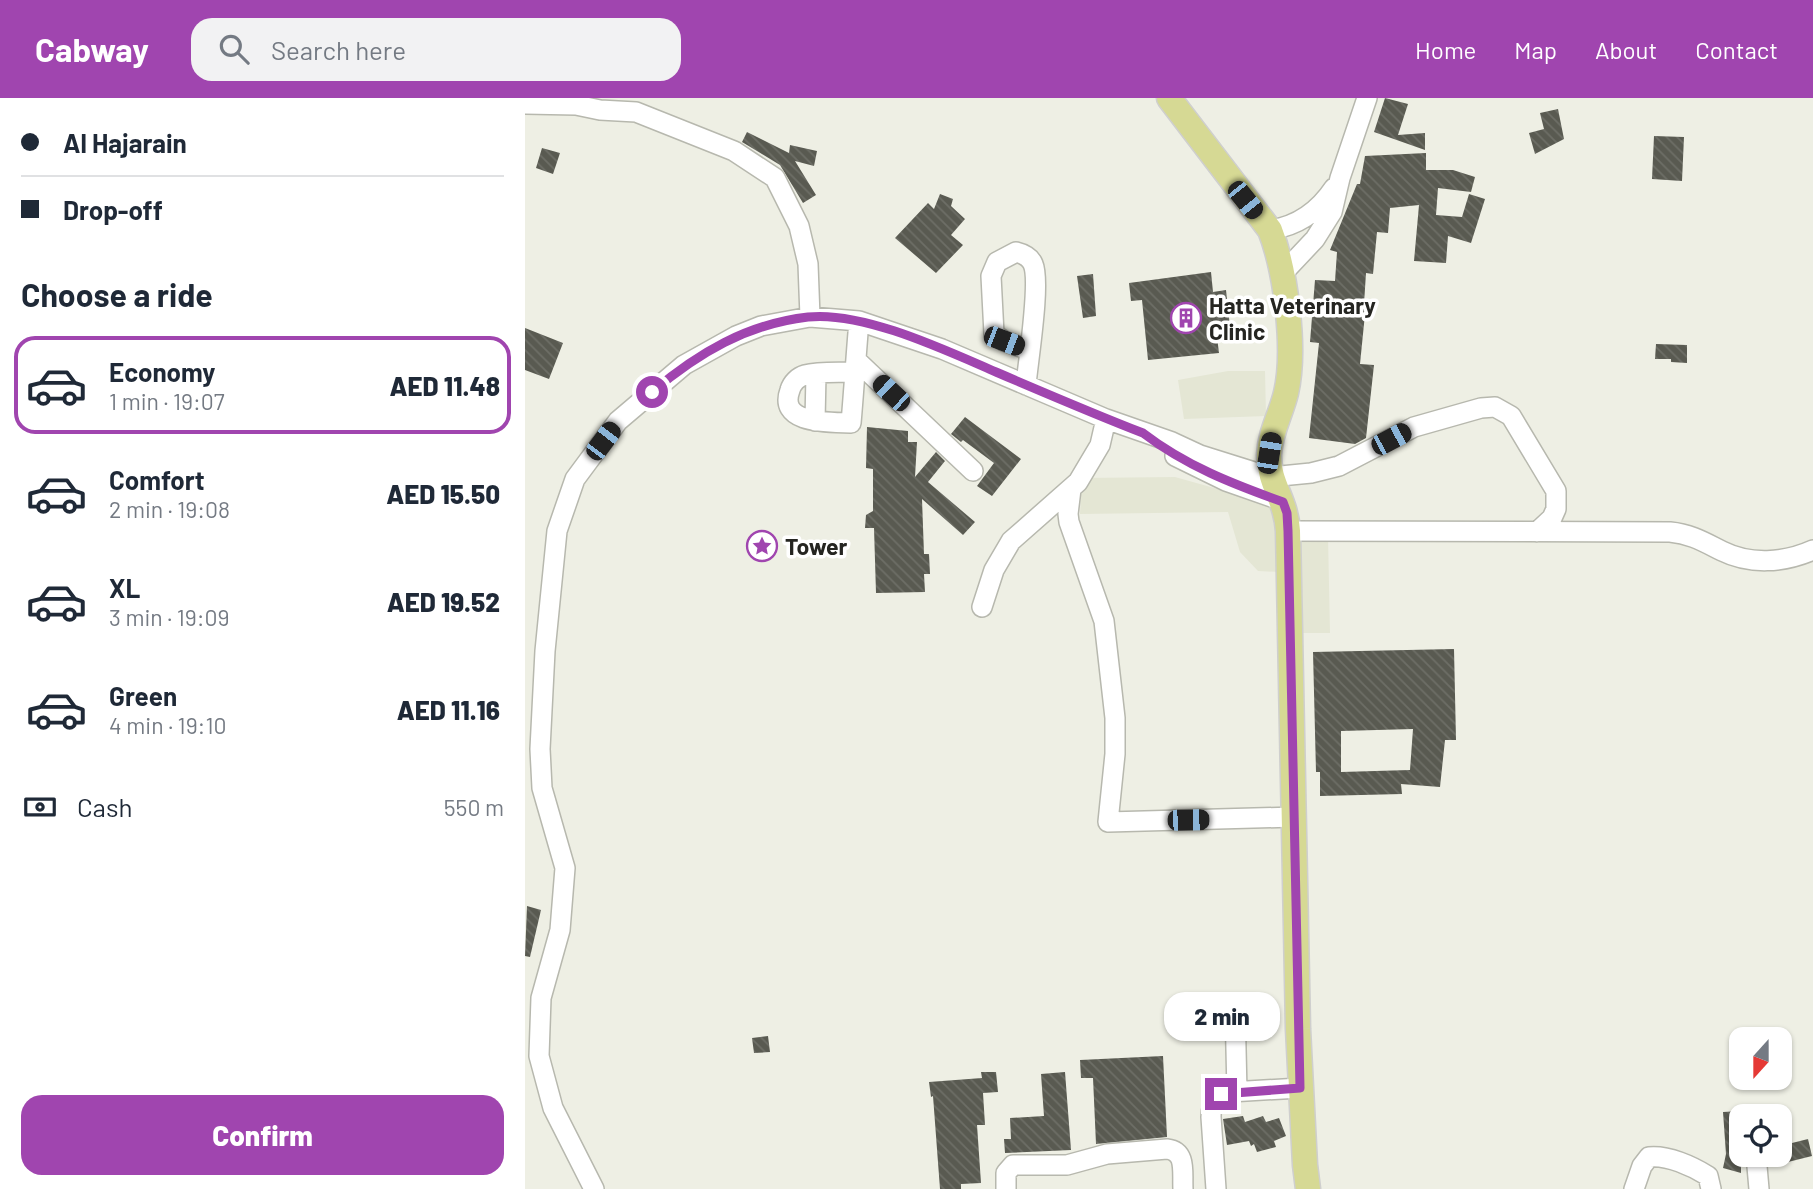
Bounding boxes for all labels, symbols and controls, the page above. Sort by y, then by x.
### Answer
search box [191,18,681,81]
text: Cabway [35,29,149,69]
icon: search [215,30,253,68]
text: Search here [271,34,406,65]
text: Home [1415,35,1476,64]
text: Map [1514,35,1557,64]
text: About [1595,35,1657,64]
text: Contact [1695,35,1778,64]
text: Al Hajarain [63,127,187,158]
car [1224,177,1267,223]
text: Drop-off [63,194,163,225]
text: Choose a ride [21,275,213,313]
place label: Hatta Veterinary Clinic [1209,291,1376,345]
building icon: Hatta Veterinary Clinic [1169,301,1203,335]
car [981,324,1028,358]
icon: car [25,354,88,417]
text: Economy [109,356,215,387]
text: AED 11.48 [390,370,500,401]
car [869,371,914,415]
route start [636,376,668,408]
text: 1 min · 19:07 [109,387,225,415]
car [582,418,625,464]
car [1368,420,1415,458]
car [1256,431,1283,475]
icon: car [25,462,88,525]
text: Comfort [109,464,205,495]
text: AED 15.50 [386,478,500,509]
text: 2 min · 19:08 [109,495,230,523]
place icon: Tower [745,529,779,563]
place label: Tower [785,532,847,560]
icon: car [25,570,88,633]
text: XL [109,572,140,603]
text: AED 19.52 [387,586,500,617]
text: 3 min · 19:09 [109,603,230,631]
icon: car [25,678,88,741]
text: Green [109,680,177,711]
text: AED 11.16 [397,694,500,725]
text: 4 min · 19:10 [109,711,226,739]
icon: cash [21,788,59,826]
text: Cash [77,791,132,822]
text: 550 m [444,793,504,821]
car [1167,809,1210,831]
callout: 2 min [1163,992,1279,1042]
text: 2 min [1194,1002,1250,1030]
north arrow [1729,1027,1792,1090]
map controls [1729,1027,1792,1167]
route end [1205,1078,1237,1110]
button: Confirm [21,1095,504,1175]
button: locate [1729,1104,1792,1167]

